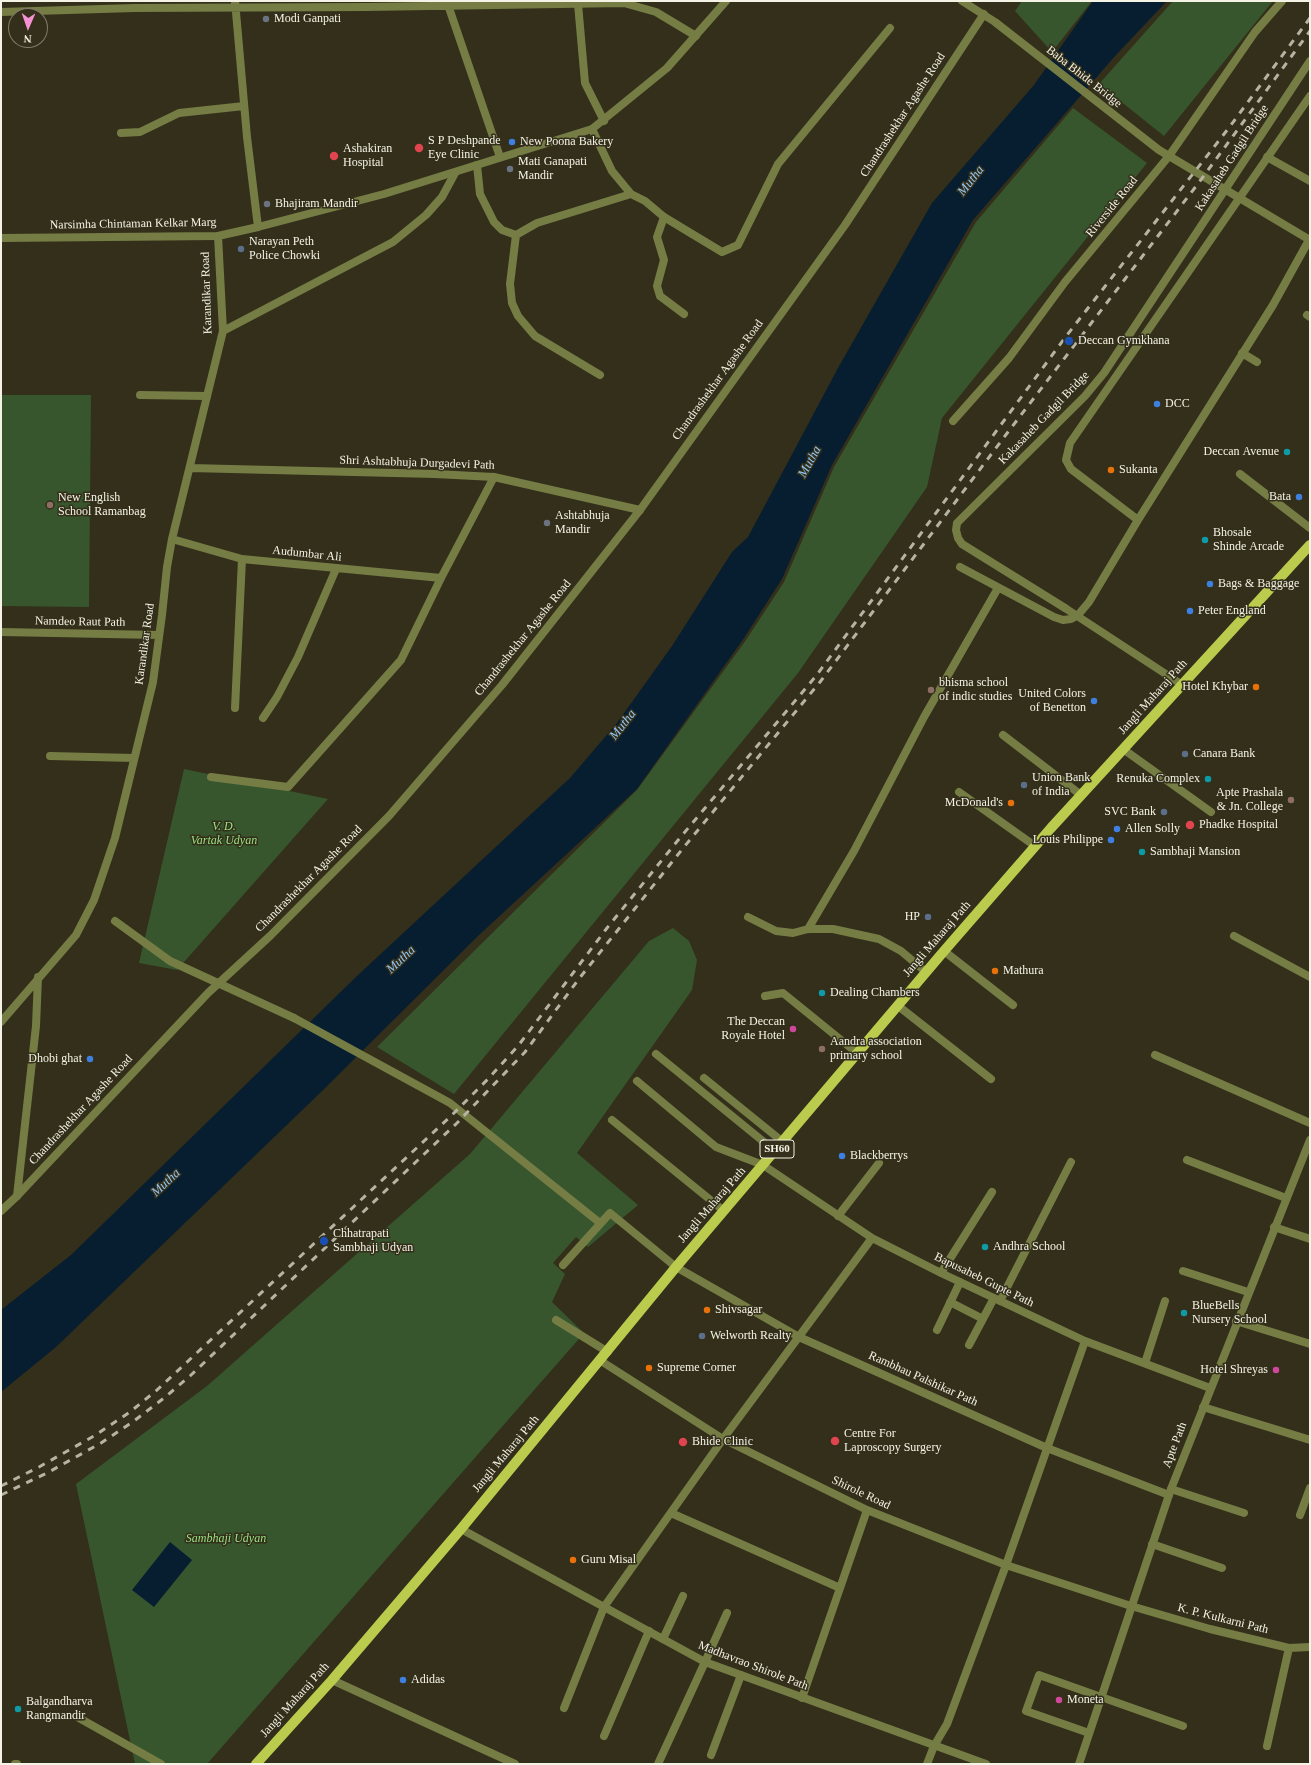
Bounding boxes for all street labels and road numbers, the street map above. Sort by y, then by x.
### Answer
street label: Baba Bhide Bridge [1043,43,1125,111]
street label: Chandrashekhar Agashe Road [857,50,949,180]
street label: Kakasaheb Gadgil Bridge [1192,102,1272,214]
street label: Riverside Road [1083,174,1141,240]
street label: Narsimha Chintaman Kelkar Marg [50,215,216,233]
street label: Karandikar Road [198,252,216,334]
street label: Chandrashekhar Agashe Road [669,317,767,443]
street label: Kakasaheb Gadgil Bridge [996,368,1092,468]
street label: Shri Ashtabhuja Durgadevi Path [339,453,495,473]
street label: Audumbar Ali [272,543,342,565]
street label: Chandrashekhar Agashe Road [472,577,574,699]
street label: Karandikar Road [132,602,158,686]
street label: Namdeo Raut Path [35,614,125,630]
street label: Jangli Maharaj Path [1116,657,1190,737]
street label: Chandrashekhar Agashe Road [253,823,365,935]
street label: Jangli Maharaj Path [900,898,974,980]
street label: Chandrashekhar Agashe Road [26,1052,136,1168]
road number: SH60 [760,1140,794,1158]
street label: Jangli Maharaj Path [675,1164,749,1246]
street label: Bapusaheb Gupte Path [932,1250,1036,1310]
street label: Rambhau Palshikar Path [866,1348,980,1410]
street label: Jangli Maharaj Path [470,1413,542,1495]
street label: Apte Path [1160,1420,1190,1470]
street label: Shirole Road [829,1473,893,1513]
street label: K. P. Kulkarni Path [1176,1601,1270,1637]
street label: Madhavrao Shirole Path [696,1638,810,1694]
street label: Jangli Maharaj Path [258,1660,332,1740]

